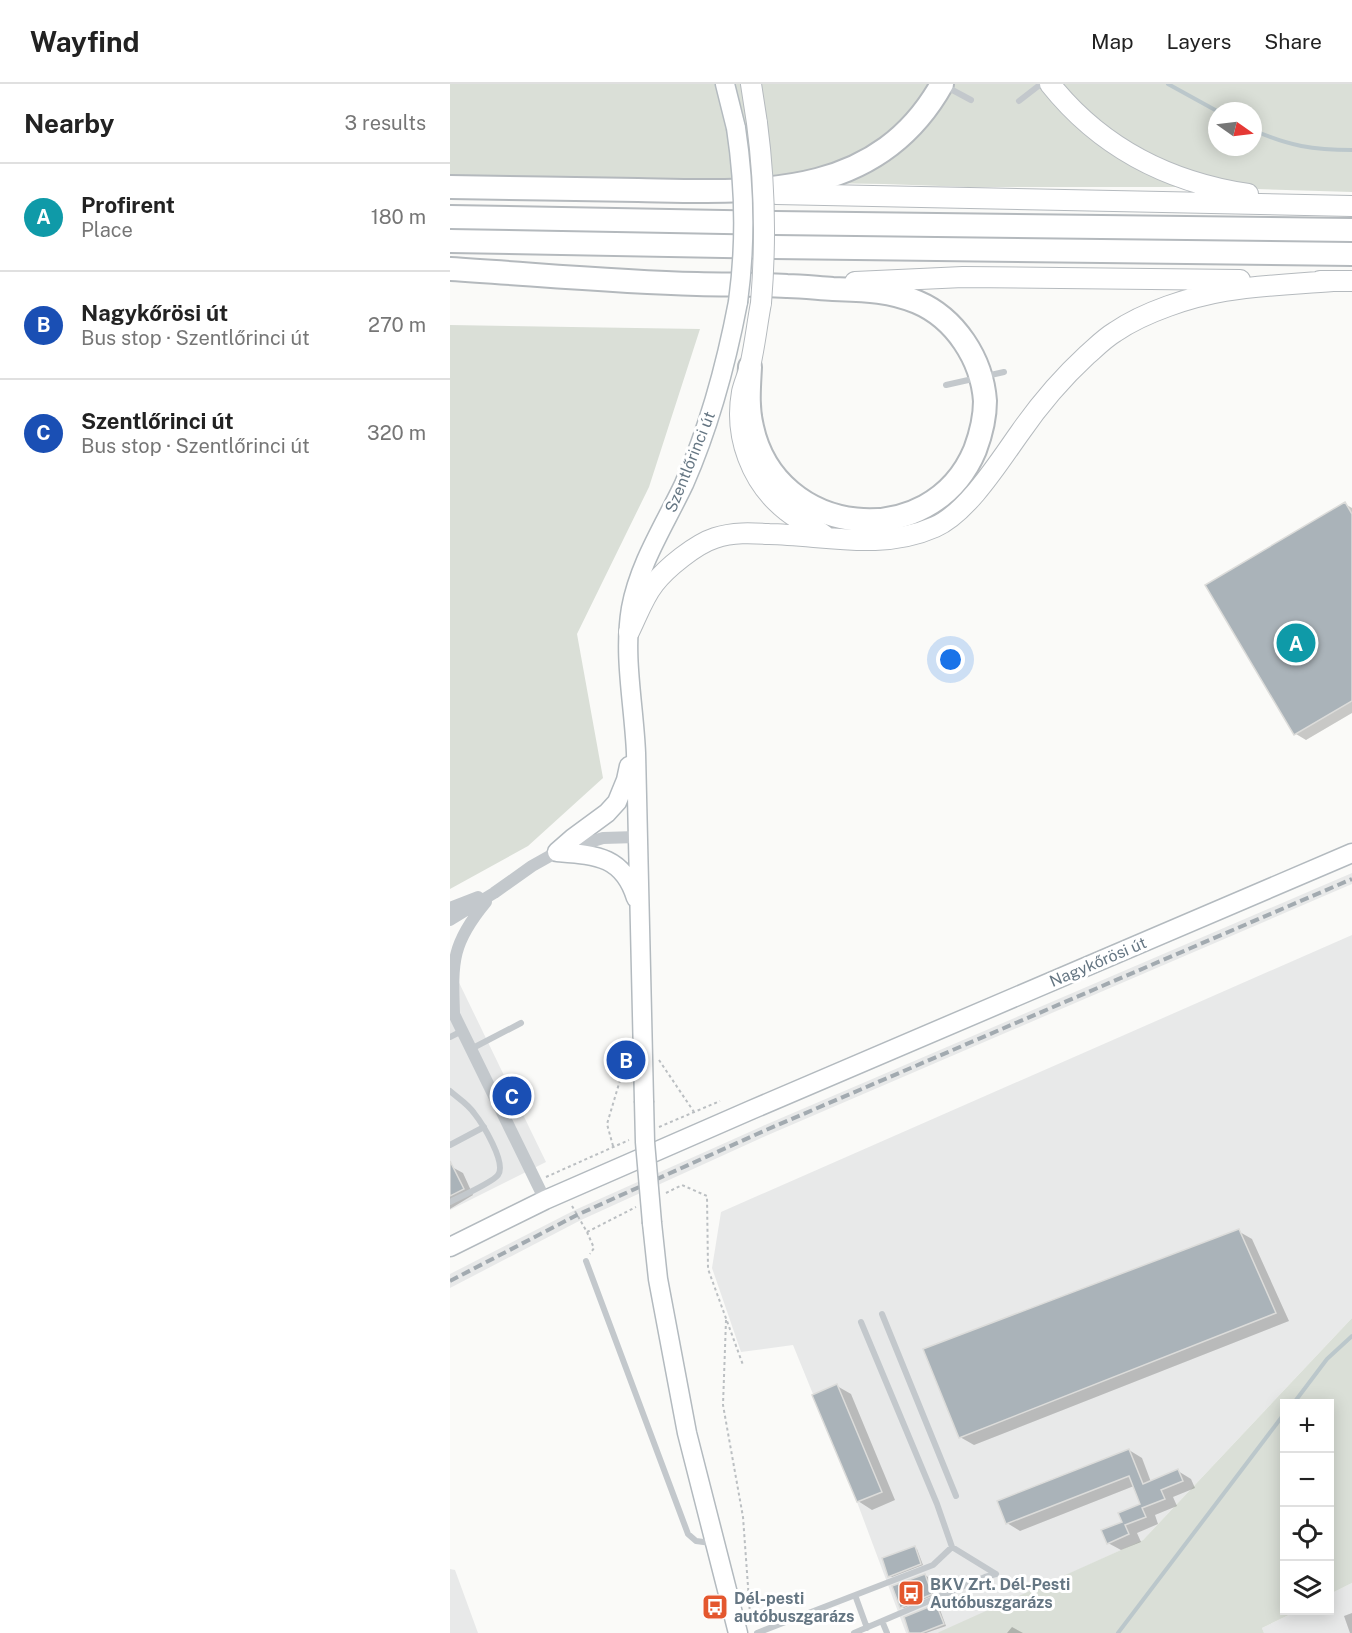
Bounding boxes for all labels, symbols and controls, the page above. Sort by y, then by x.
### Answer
text: Wayfind [30,25,140,58]
text: Map [1091,29,1134,54]
text: Layers [1167,29,1231,54]
text: Share [1264,29,1322,54]
north arrow [1208,102,1262,156]
text: Nearby [24,108,114,139]
text: 3 results [345,111,426,135]
text: Profirent [81,192,175,218]
text: A [36,205,51,229]
text: 180 m [371,205,426,229]
text: Place [81,218,133,242]
text: Nagykőrösi út [81,300,228,326]
text: B [37,313,50,337]
text: 270 m [368,313,426,337]
text: Bus stop · Szentlőrinci út [81,326,310,350]
text: Szentlőrinci út [81,408,234,434]
street label: Szentlőrinci út [661,409,719,515]
text: C [36,421,51,445]
text: 320 m [367,421,426,445]
text: Bus stop · Szentlőrinci út [81,434,310,458]
pin: A [1276,620,1316,666]
your location [936,645,965,674]
street label: Nagykőrösi út [1047,933,1149,991]
pin: B [606,1038,645,1082]
pin: C [492,1074,532,1118]
map controls [1280,1399,1334,1615]
button: + [1280,1399,1334,1453]
button: − [1280,1453,1334,1507]
button: locate [1280,1507,1334,1561]
button: layers [1280,1561,1334,1615]
place label: BKV Zrt. Dél-Pesti Autóbuszgarázs [930,1575,1070,1612]
bus stop icon: BKV Zrt. Dél-Pesti Autóbuszgarázs [896,1578,926,1608]
place label: Dél-pesti autóbuszgarázs [734,1589,854,1626]
bus stop icon: Dél-pesti autóbuszgarázs [700,1592,730,1622]

